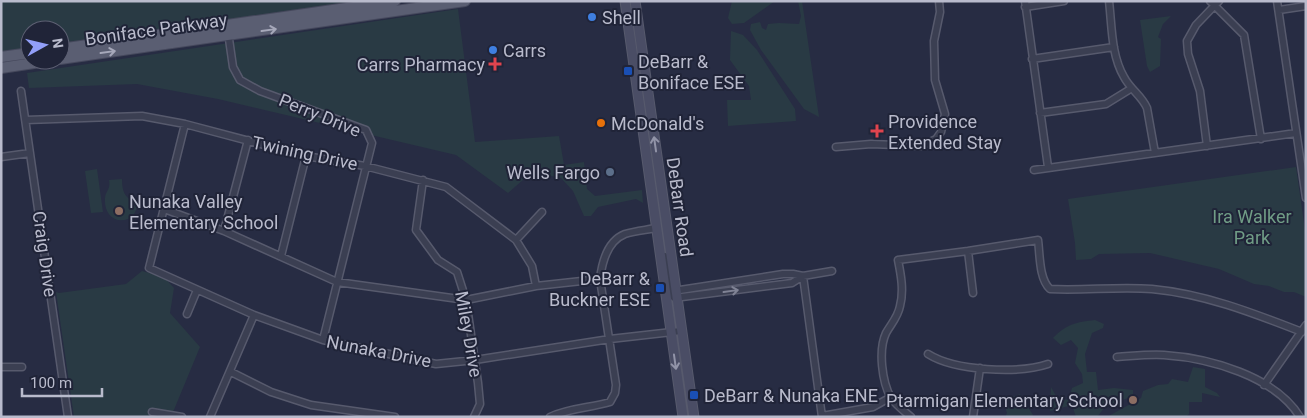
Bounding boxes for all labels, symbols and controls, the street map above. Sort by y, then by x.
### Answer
place label: Shell [602,7,641,28]
street label: Boniface Parkway [84,9,229,49]
marker: Shell [586,11,598,23]
north arrow [20,20,70,70]
one-way arrow [261,24,277,34]
text: N [49,37,66,49]
place label: Carrs [503,40,546,61]
marker: Carrs [487,44,499,56]
one-way arrow [100,47,116,57]
place label: DeBarr & Boniface ESE [638,51,744,93]
place label: Carrs Pharmacy [357,54,485,75]
marker: Carrs Pharmacy [489,58,501,70]
marker: DeBarr & Boniface ESE [622,65,634,77]
street label: Perry Drive [276,89,364,141]
place label: Providence Extended Stay [888,111,1002,153]
place label: McDonald's [611,113,704,134]
marker: McDonald's [595,117,607,129]
marker: Providence Extended Stay [870,124,884,138]
street label: Twining Drive [250,132,360,174]
one-way arrow [650,136,660,152]
street label: DeBarr Road [663,156,697,258]
place label: Wells Fargo [507,162,600,183]
marker: Wells Fargo [604,166,616,178]
place label: Nunaka Valley Elementary School [129,191,278,233]
marker: Nunaka Valley Elementary School [113,205,125,217]
park label: Ira Walker Park [1212,206,1292,248]
street label: Craig Drive [29,210,61,298]
place label: DeBarr & Buckner ESE [549,268,651,310]
marker: DeBarr & Buckner ESE [654,282,666,294]
one-way arrow [723,286,739,296]
street label: Miley Drive [451,289,487,379]
street label: Nunaka Drive [325,331,433,371]
one-way arrow [670,353,680,369]
scale bar [22,366,102,398]
text: 100 m [30,374,72,392]
place label: DeBarr & Nunaka ENE [704,385,878,406]
marker: DeBarr & Nunaka ENE [688,389,700,401]
place label: Ptarmigan Elementary School [886,390,1123,411]
marker: Ptarmigan Elementary School [1127,394,1139,406]

